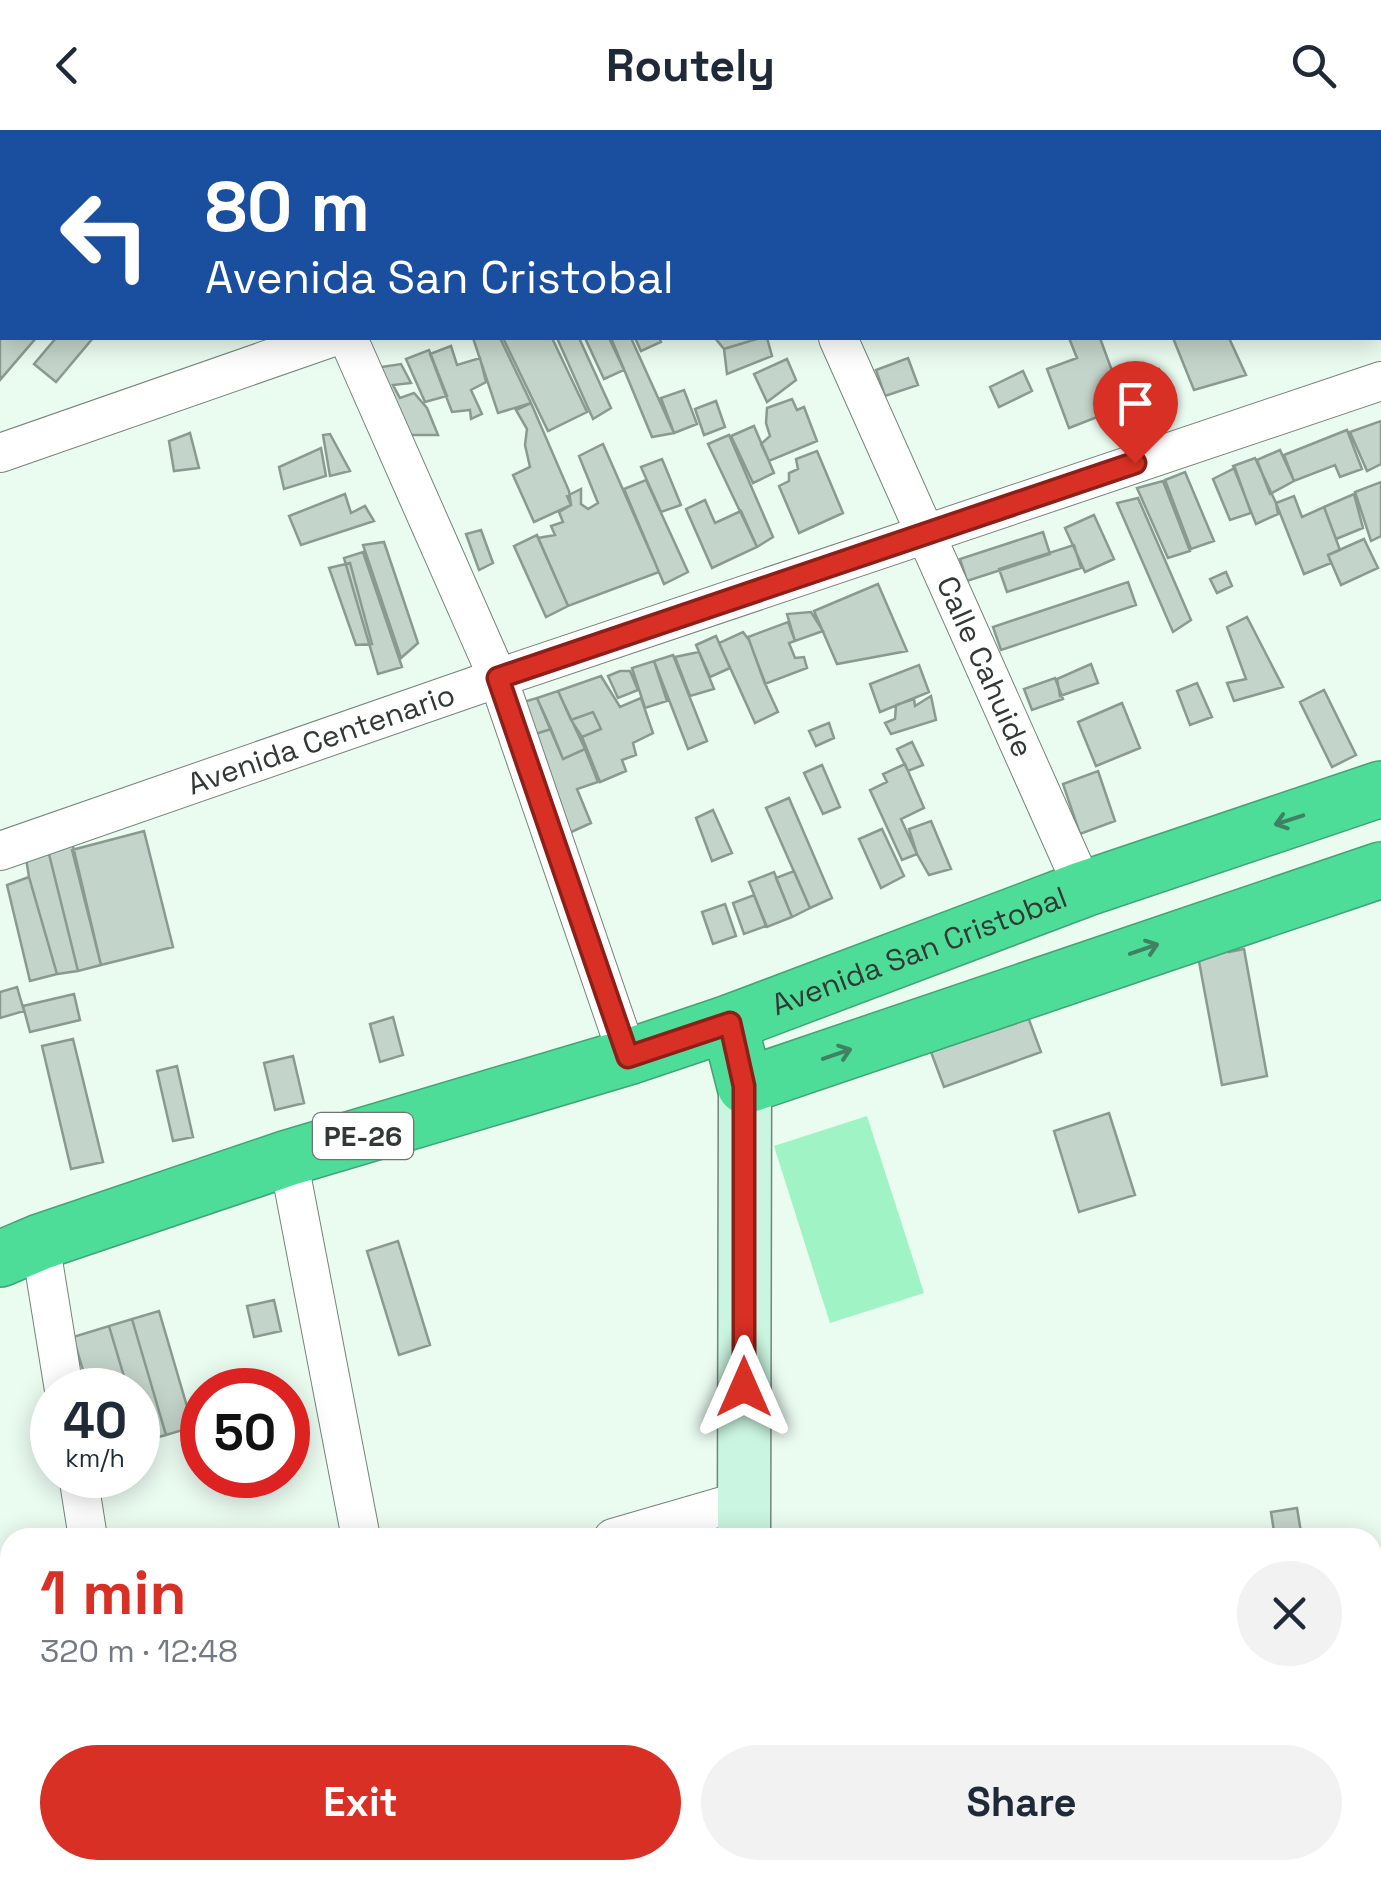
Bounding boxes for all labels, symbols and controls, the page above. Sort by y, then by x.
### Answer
text: Routely [606,37,775,94]
icon: back [40,38,95,93]
icon: search [1286,38,1341,93]
text: 80 m [205,162,370,251]
icon: left [40,170,170,300]
text: Avenida San Cristobal [205,249,674,306]
pin [1093,361,1178,464]
icon: arrive [1108,376,1163,431]
street label: Calle Cahuide [928,570,1043,763]
street label: Avenida Centenario [182,674,460,803]
one-way arrow [1274,812,1305,830]
street label: Avenida San Cristobal [766,877,1072,1024]
one-way arrow [1128,938,1160,956]
one-way arrow [820,1044,851,1062]
road number: PE-26 [313,1113,413,1159]
position arrow [692,1335,796,1439]
speed limit sign: 50 [180,1368,310,1498]
text: 40 [63,1389,127,1453]
text: km/h [65,1442,125,1474]
text: 1 min [40,1555,187,1632]
button: close [1237,1561,1342,1666]
text: 320 m · 12:48 [40,1631,238,1671]
button: Exit [40,1745,681,1860]
button: Share [701,1745,1342,1860]

